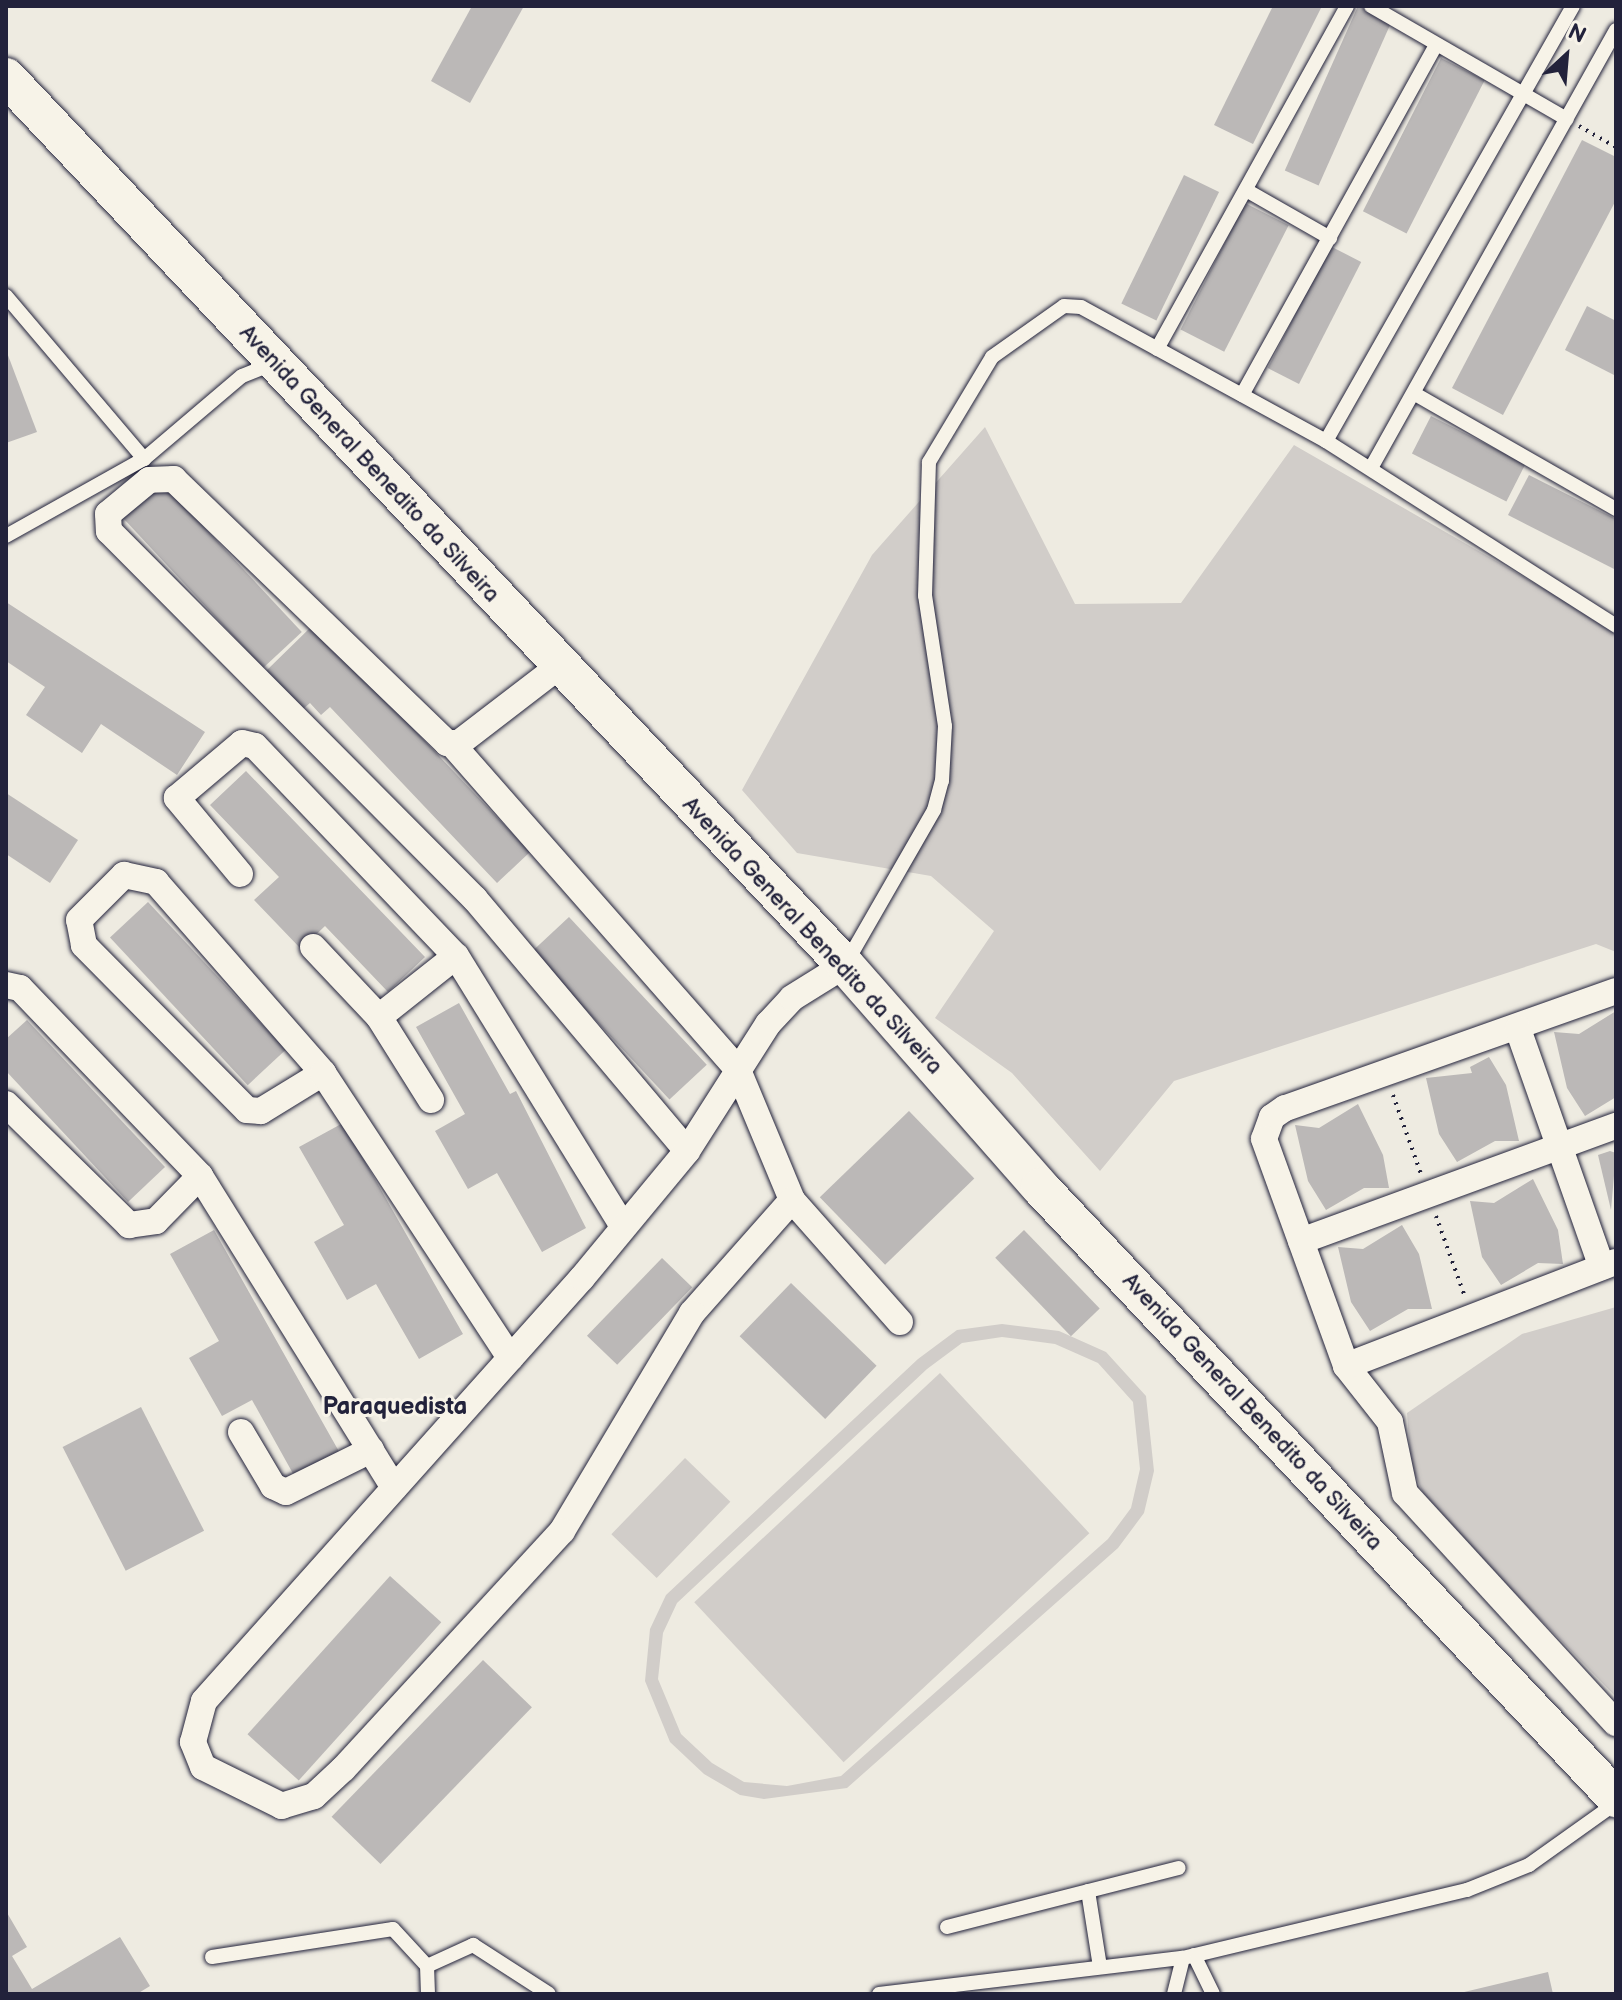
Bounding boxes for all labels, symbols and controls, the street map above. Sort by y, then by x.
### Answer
north arrow [1526,16,1606,96]
text: N [1563,18,1590,50]
street label: Avenida General Benedito da Silveira [233,320,505,608]
street label: Avenida General Benedito da Silveira [676,792,948,1080]
street label: Avenida General Benedito da Silveira [1116,1268,1388,1556]
district label: Paraquedista [323,1393,467,1421]

